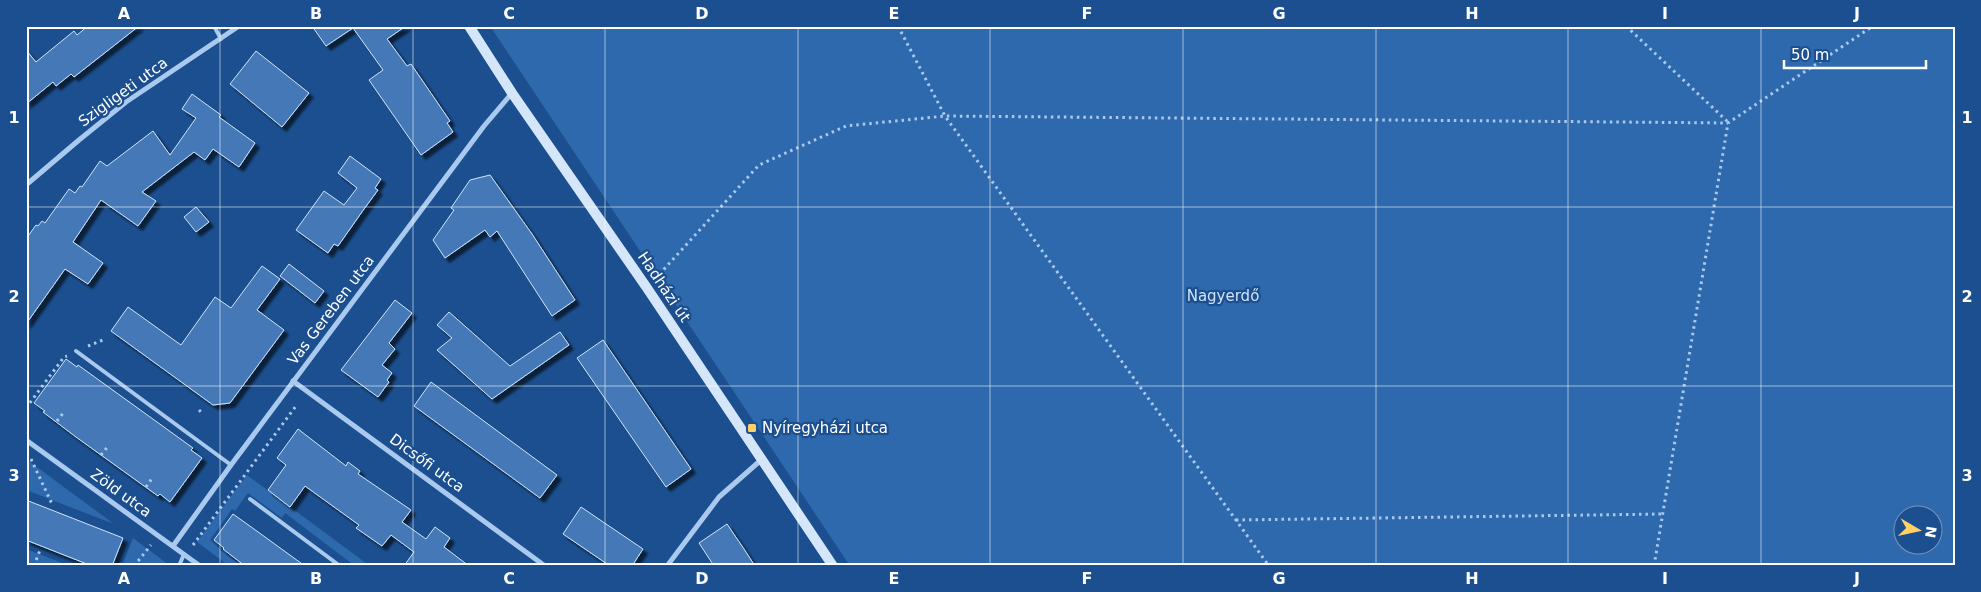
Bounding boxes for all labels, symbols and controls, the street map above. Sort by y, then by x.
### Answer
text: A [118,4,131,23]
text: B [310,4,322,23]
text: C [503,4,515,23]
text: D [695,4,709,23]
text: E [889,4,899,23]
text: F [1082,4,1092,23]
text: G [1272,4,1286,23]
text: H [1465,4,1479,23]
text: I [1662,4,1668,23]
text: J [1853,4,1860,23]
scale bar [1784,38,1926,70]
text: 50 m [1791,46,1829,64]
street label: Szigligeti utca [75,54,171,130]
text: 1 [8,108,20,127]
text: 1 [1961,108,1973,127]
street label: Hadházi út [634,248,694,326]
street label: Vas Gereben utca [284,252,378,368]
text: 2 [8,287,20,306]
park label: Nagyerdő [1187,287,1259,305]
text: 2 [1961,287,1973,306]
place label: Nyíregyházi utca [762,419,888,437]
marker: Nyíregyházi utca [746,422,758,434]
street label: Dicsőfi utca [386,430,468,496]
street label: Zöld utca [87,465,155,521]
text: 3 [8,466,20,485]
text: 3 [1961,466,1973,485]
north arrow [1894,504,1944,554]
text: N [1922,525,1940,539]
text: A [118,569,131,588]
text: B [310,569,322,588]
text: C [503,569,515,588]
text: D [695,569,709,588]
text: E [889,569,899,588]
text: F [1082,569,1092,588]
text: G [1272,569,1286,588]
text: H [1465,569,1479,588]
text: I [1662,569,1668,588]
text: J [1853,569,1860,588]

